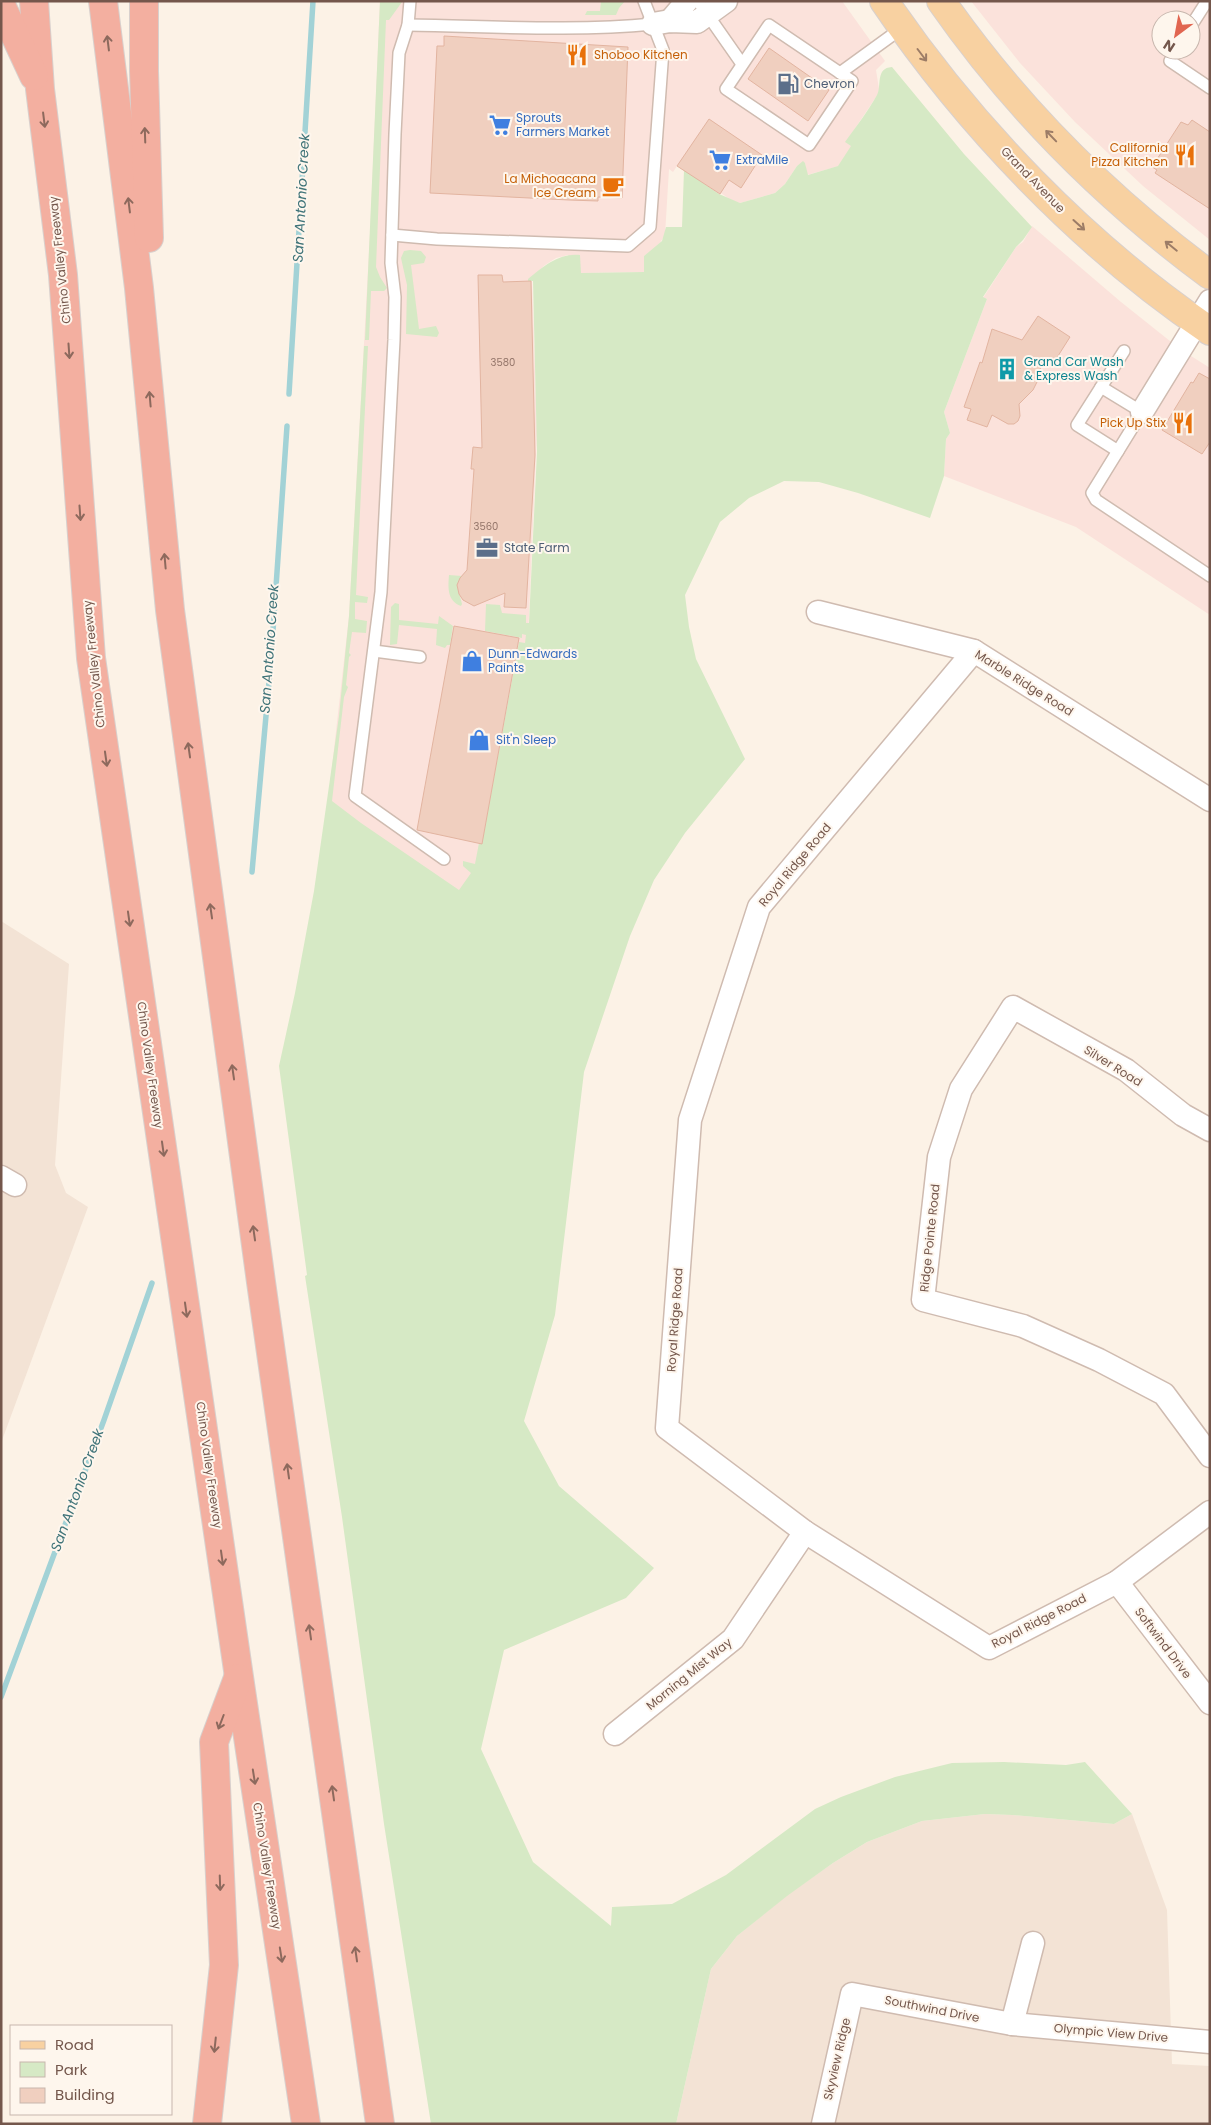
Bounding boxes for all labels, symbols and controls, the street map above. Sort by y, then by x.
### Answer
north arrow [1151,10,1201,60]
text: N [1159,35,1179,57]
one-way arrow [103,36,113,52]
restaurant icon: Shoboo Kitchen [564,42,590,68]
place label: Shoboo Kitchen [594,46,688,63]
one-way arrow [917,48,928,61]
fuel station icon: Chevron [775,71,801,97]
place label: Chevron [804,75,855,92]
place label: Sprouts Farmers Market [516,109,609,140]
one-way arrow [39,111,49,127]
supermarket icon: Sprouts Farmers Market [487,112,513,138]
one-way arrow [141,128,150,144]
one-way arrow [1045,130,1058,142]
water label: San Antonio Creek [288,132,314,263]
place label: California Pizza Kitchen [1091,139,1168,170]
restaurant icon: California Pizza Kitchen [1172,142,1198,168]
street label: Grand Avenue [997,143,1069,216]
supermarket icon: ExtraMile [707,147,733,173]
place label: ExtraMile [736,151,789,168]
place label: La Michoacana Ice Cream [504,170,596,201]
cafe icon: La Michoacana Ice Cream [600,173,626,199]
street label: Chino Valley Freeway [44,195,75,325]
one-way arrow [124,197,134,213]
one-way arrow [1072,219,1085,231]
one-way arrow [1165,240,1178,251]
one-way arrow [64,342,73,358]
place label: Grand Car Wash & Express Wash [1024,353,1124,384]
house number: 3580 [491,355,515,370]
building icon: Grand Car Wash & Express Wash [994,356,1020,382]
one-way arrow [145,392,155,408]
restaurant icon: Pick Up Stix [1170,410,1196,436]
place label: Pick Up Stix [1100,414,1166,431]
one-way arrow [76,504,85,520]
house number: 3560 [474,519,498,534]
office icon: State Farm [474,535,500,561]
place label: State Farm [504,539,570,556]
one-way arrow [160,553,170,569]
water label: San Antonio Creek [255,583,284,714]
street label: Chino Valley Freeway [78,599,109,729]
place label: Dunn-Edwards Paints [488,645,577,676]
street label: Marble Ridge Road [972,645,1077,720]
shop icon: Dunn-Edwards Paints [459,648,485,674]
shop icon: Sit'n Sleep [466,727,492,753]
place label: Sit'n Sleep [496,731,556,748]
one-way arrow [184,742,194,758]
one-way arrow [101,750,111,766]
street label: Royal Ridge Road [755,819,835,910]
one-way arrow [206,904,216,920]
one-way arrow [124,911,134,927]
street label: Chino Valley Freeway [133,1000,168,1130]
street label: Silver Road [1081,1041,1146,1090]
one-way arrow [227,1065,237,1081]
one-way arrow [158,1141,168,1157]
street label: Ridge Pointe Road [915,1183,944,1293]
one-way arrow [249,1226,259,1242]
street label: Royal Ridge Road [662,1267,687,1373]
one-way arrow [182,1302,192,1318]
street label: Chino Valley Freeway [192,1400,227,1530]
water label: San Antonio Creek [45,1425,109,1554]
one-way arrow [283,1464,293,1480]
one-way arrow [217,1549,227,1565]
street label: Royal Ridge Road [988,1589,1089,1652]
street label: Softwind Drive [1131,1604,1196,1682]
one-way arrow [305,1625,315,1641]
street label: Morning Mist Way [642,1634,735,1714]
one-way arrow [216,1714,225,1729]
one-way arrow [249,1768,259,1784]
one-way arrow [328,1786,338,1802]
street label: Chino Valley Freeway [249,1801,286,1931]
one-way arrow [215,1874,225,1891]
one-way arrow [276,1946,286,1962]
one-way arrow [351,1947,361,1963]
street label: Southwind Drive [883,1991,981,2026]
street label: Skyview Ridge [819,2016,854,2102]
street label: Olympic View Drive [1053,2019,1169,2046]
legend [10,2025,172,2115]
text: Road [55,2034,94,2055]
one-way arrow [210,2037,220,2053]
text: Park [55,2059,87,2080]
text: Building [55,2084,115,2105]

